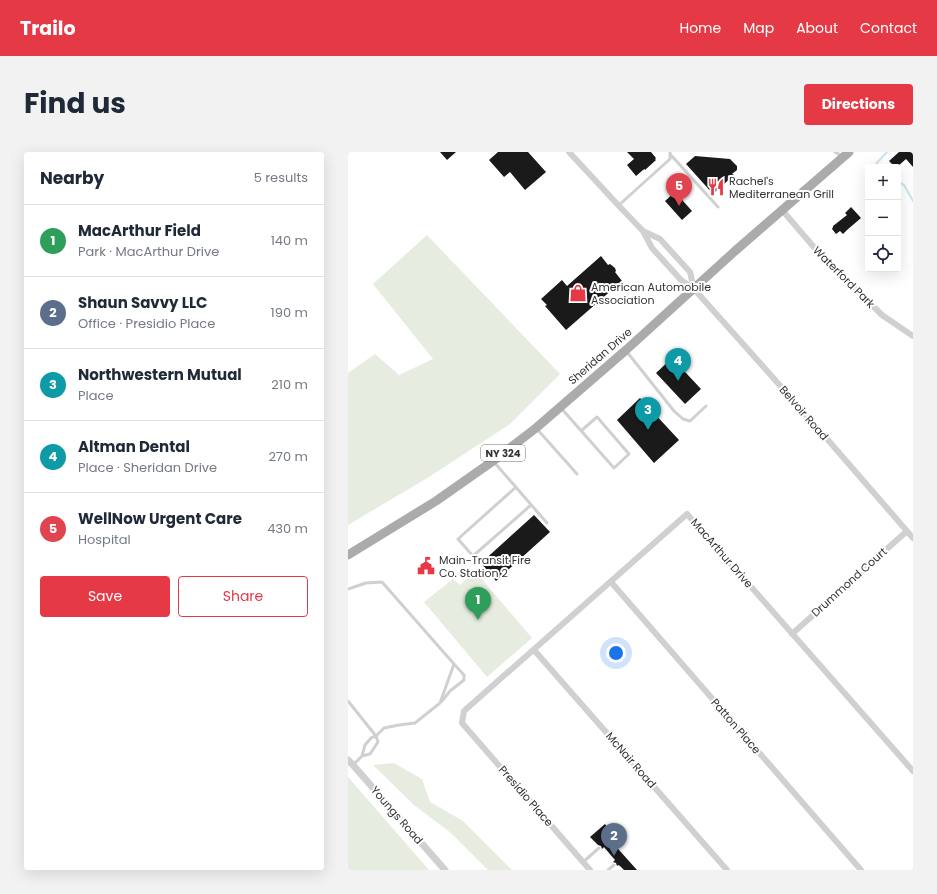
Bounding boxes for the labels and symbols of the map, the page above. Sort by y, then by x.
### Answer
pin: 5 [666,173,692,206]
place label: Rachel's Mediterranean Grill [729,173,834,202]
restaurant icon: Rachel's Mediterranean Grill [706,177,726,197]
street label: Waterford Park [809,242,879,312]
place label: American Automobile Association [591,279,711,308]
shop icon: American Automobile Association [568,283,588,303]
street label: Sheridan Drive [565,324,635,388]
pin: 4 [665,348,691,381]
street label: Belvoir Road [776,382,832,444]
pin: 3 [635,397,661,430]
road number: NY 324 [481,445,525,461]
street label: MacArthur Drive [687,515,757,592]
street label: Drummond Court [808,544,890,620]
place label: Main-Transit Fire Co. Station 2 [439,552,531,581]
public building icon: Main-Transit Fire Co. Station 2 [416,556,436,576]
pin: 1 [465,587,491,620]
your location [606,643,626,663]
street label: Patton Place [707,695,765,757]
street label: McNair Road [602,728,660,792]
street label: Presidio Place [495,762,557,830]
street label: Youngs Road [367,782,427,848]
pin: 2 [601,823,627,856]

